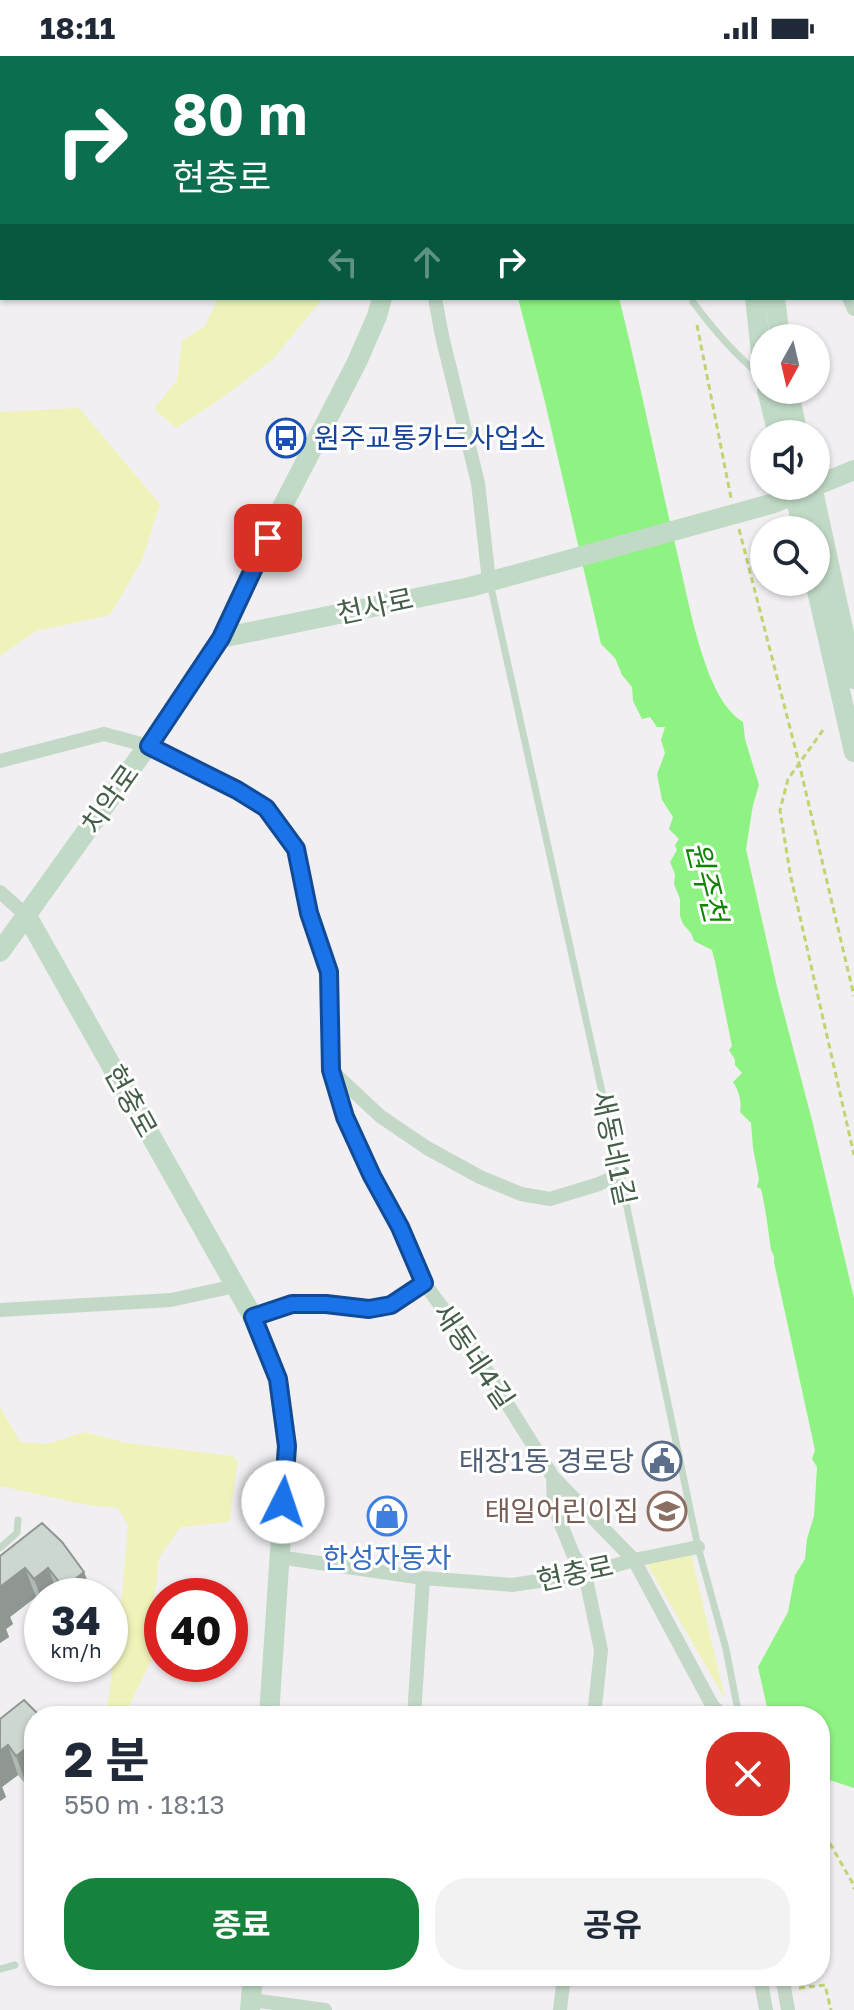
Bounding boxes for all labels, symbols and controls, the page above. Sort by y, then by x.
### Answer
text: 18:11 [40,10,115,46]
text: 80 m [172,80,307,147]
icon: right [40,88,144,192]
text: 현충로 [172,155,271,198]
icon: left [321,240,365,284]
icon: ahead [405,240,449,284]
icon: right [489,240,533,284]
north arrow [750,324,830,404]
map controls [750,324,830,596]
bus stop icon: 원주교통카드사업소 [265,417,307,459]
button: sound [750,420,830,500]
place label: 원주교통카드사업소 [314,421,546,454]
pin [234,504,302,572]
icon: arrive [246,516,290,560]
button: search [750,516,830,596]
street label: 천사로 [334,581,416,630]
street label: 치악로 [74,758,145,840]
water label: 원주천 [679,837,735,930]
street label: 현충로 [98,1059,165,1143]
street label: 새동네1길 [586,1087,643,1208]
street label: 새동네4길 [427,1297,522,1415]
public building icon: 태장1동 경로당 [641,1440,683,1482]
place label: 태장1동 경로당 [459,1444,634,1477]
position arrow [241,1460,325,1544]
school or university icon: 태일어린이집 [646,1490,688,1532]
place label: 태일어린이집 [484,1494,639,1527]
shop icon: 한성자동차 [366,1495,408,1537]
place label: 한성자동차 [323,1541,452,1574]
street label: 현충로 [534,1548,616,1597]
speed limit sign: 40 [144,1578,248,1682]
text: 34 [51,1596,101,1644]
text: km/h [51,1638,101,1662]
text: 2 분 [64,1730,149,1788]
button: close [706,1732,790,1816]
text: 550 m · 18:13 [64,1789,225,1820]
button: 종료 [64,1878,419,1970]
button: 공유 [435,1878,790,1970]

